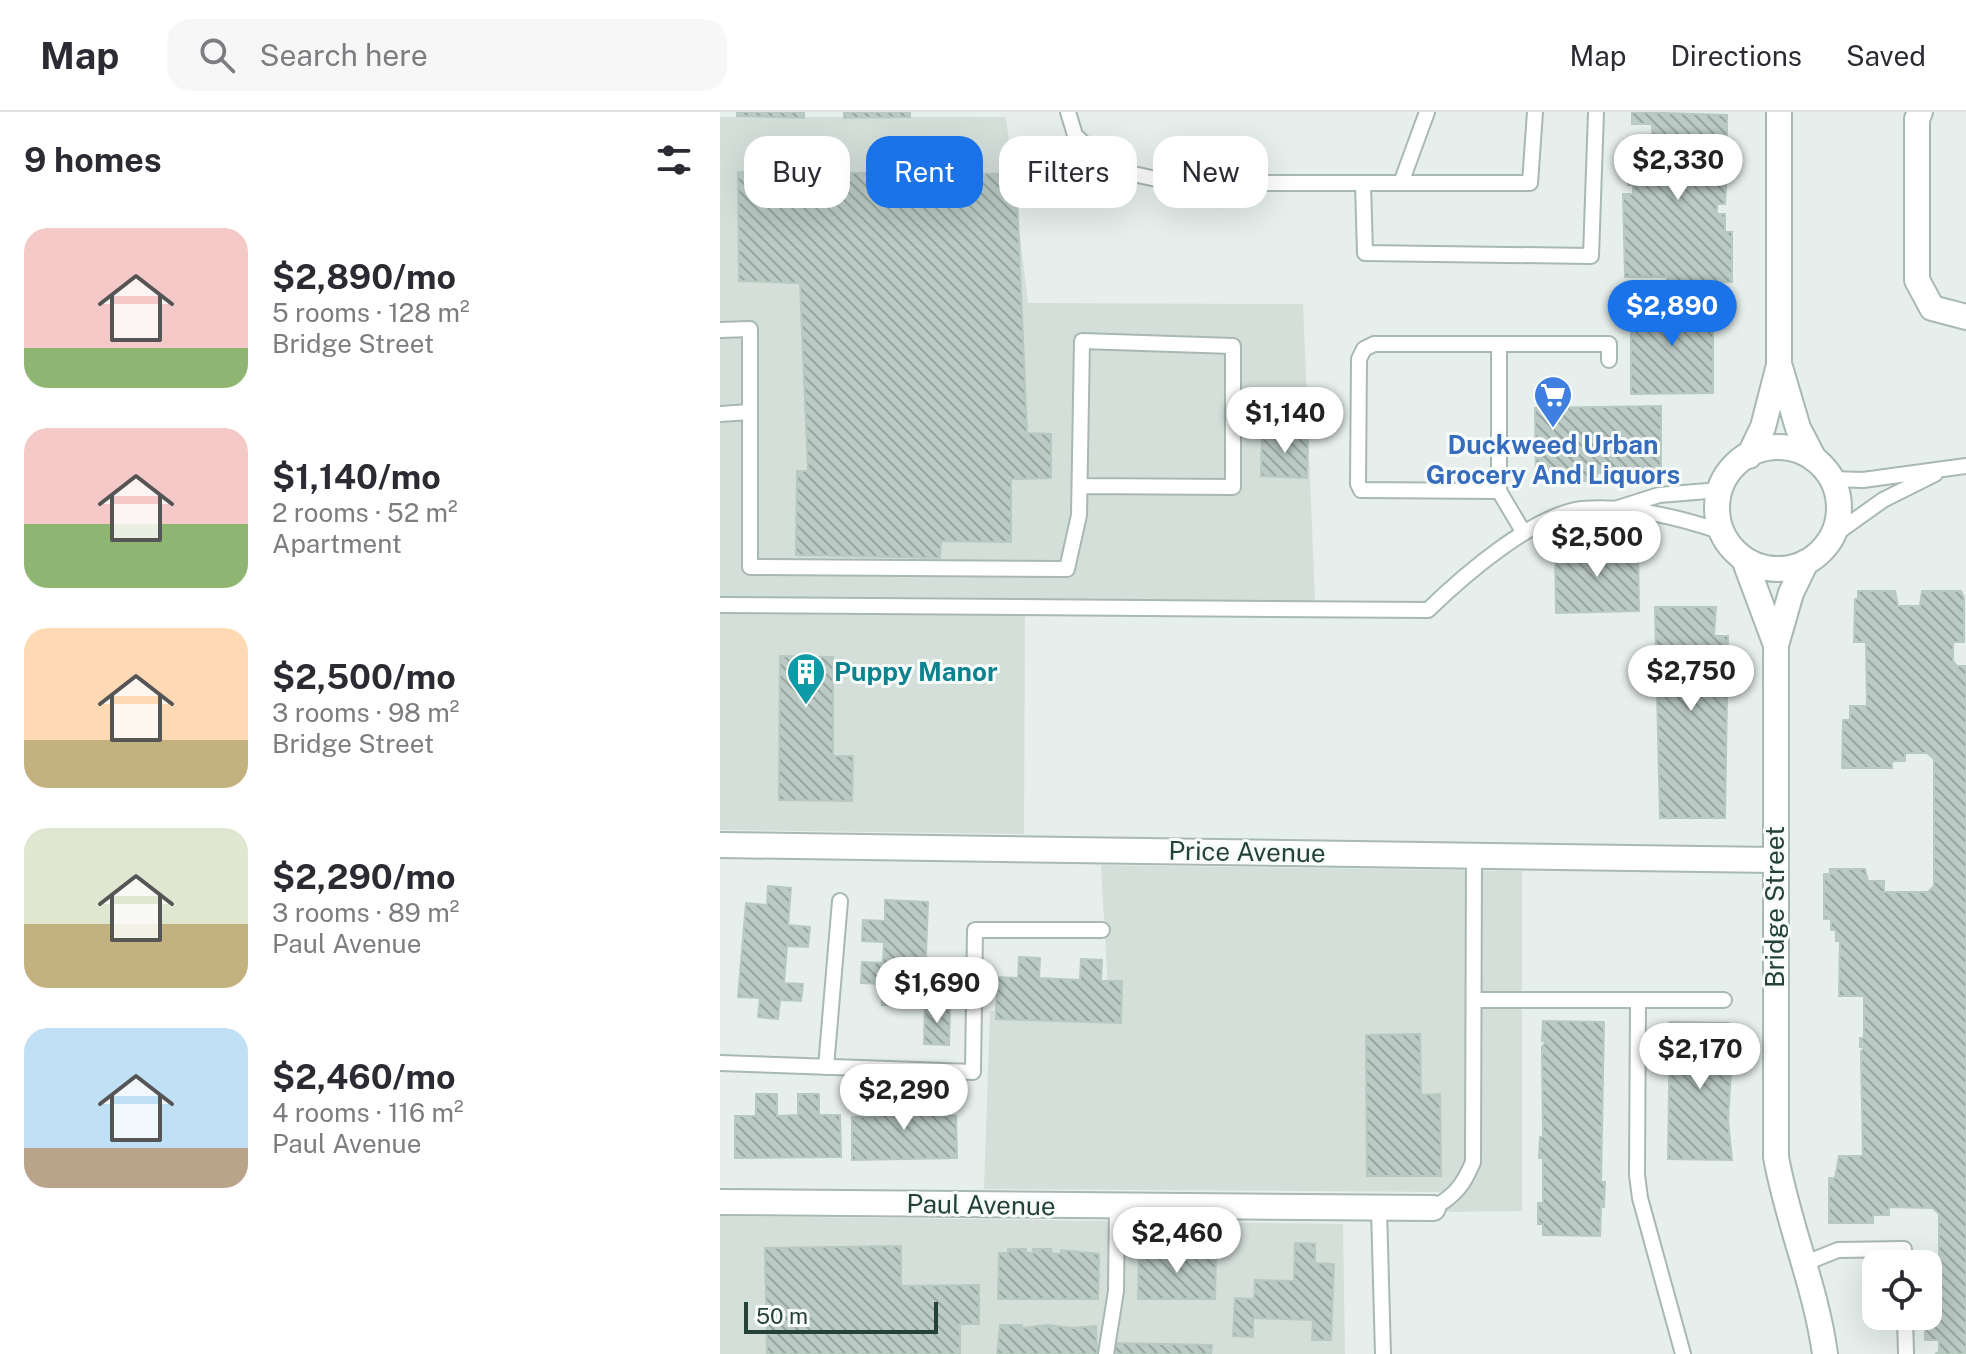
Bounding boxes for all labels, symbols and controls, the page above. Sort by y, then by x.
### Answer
search box [167,19,727,91]
text: Map [40,33,119,78]
icon: search [195,33,239,77]
text: Search here [259,37,428,73]
text: Map [1570,39,1626,72]
text: Directions [1670,39,1802,72]
text: Saved [1846,39,1926,72]
pin: $2,330 [1613,134,1743,202]
chip: Buy [744,136,850,208]
chip: Rent [866,136,983,208]
chip: Filters [999,136,1137,208]
chip: New [1153,136,1268,208]
icon: filters [652,138,696,182]
text: 9 homes [24,140,162,180]
text: $2,330 [1632,144,1724,175]
text: $2,890/mo [272,257,456,297]
icon: home [88,260,184,356]
pin: $2,890 [1607,280,1737,348]
text: $2,890 [1626,290,1718,321]
text: 5 rooms · 128 m² [272,297,469,328]
text: Bridge Street [272,328,434,359]
supermarket icon: Duckweed Urban Grocery And Liquors [1532,374,1574,429]
pin: $1,140 [1220,387,1350,455]
text: $1,140 [1245,397,1325,428]
place label: Duckweed Urban Grocery And Liquors [1426,429,1680,490]
text: $1,140/mo [272,457,441,497]
icon: home [88,460,184,556]
text: 2 rooms · 52 m² [272,497,458,528]
pin: $2,500 [1532,511,1662,579]
text: $2,500 [1551,521,1643,552]
text: Apartment [272,528,402,559]
pin: $2,750 [1626,645,1756,713]
building icon: Puppy Manor [785,651,827,706]
text: $2,750 [1646,655,1736,686]
place label: Puppy Manor [834,656,998,687]
text: $2,500/mo [272,657,456,697]
icon: home [88,660,184,756]
text: 3 rooms · 98 m² [272,697,459,728]
text: Bridge Street [272,728,434,759]
street label: Bridge Street [1759,826,1790,988]
street label: Price Avenue [1168,835,1326,868]
text: $2,290/mo [272,857,456,897]
icon: home [88,860,184,956]
text: 3 rooms · 89 m² [272,897,459,928]
text: Paul Avenue [272,928,421,959]
pin: $1,690 [872,957,1002,1025]
text: $1,690 [894,967,980,998]
pin: $2,170 [1635,1023,1765,1091]
text: $2,170 [1657,1033,1743,1064]
text: $2,460/mo [272,1057,456,1097]
icon: home [88,1060,184,1156]
pin: $2,290 [839,1064,969,1132]
text: $2,290 [858,1074,950,1105]
text: 4 rooms · 116 m² [272,1097,464,1128]
text: Paul Avenue [272,1128,421,1159]
street label: Paul Avenue [906,1188,1056,1221]
pin: $2,460 [1112,1207,1242,1275]
text: $2,460 [1131,1217,1223,1248]
map controls [1862,1250,1942,1330]
button: locate [1862,1250,1942,1330]
scale bar [744,1298,938,1334]
text: 50 m [756,1303,808,1329]

